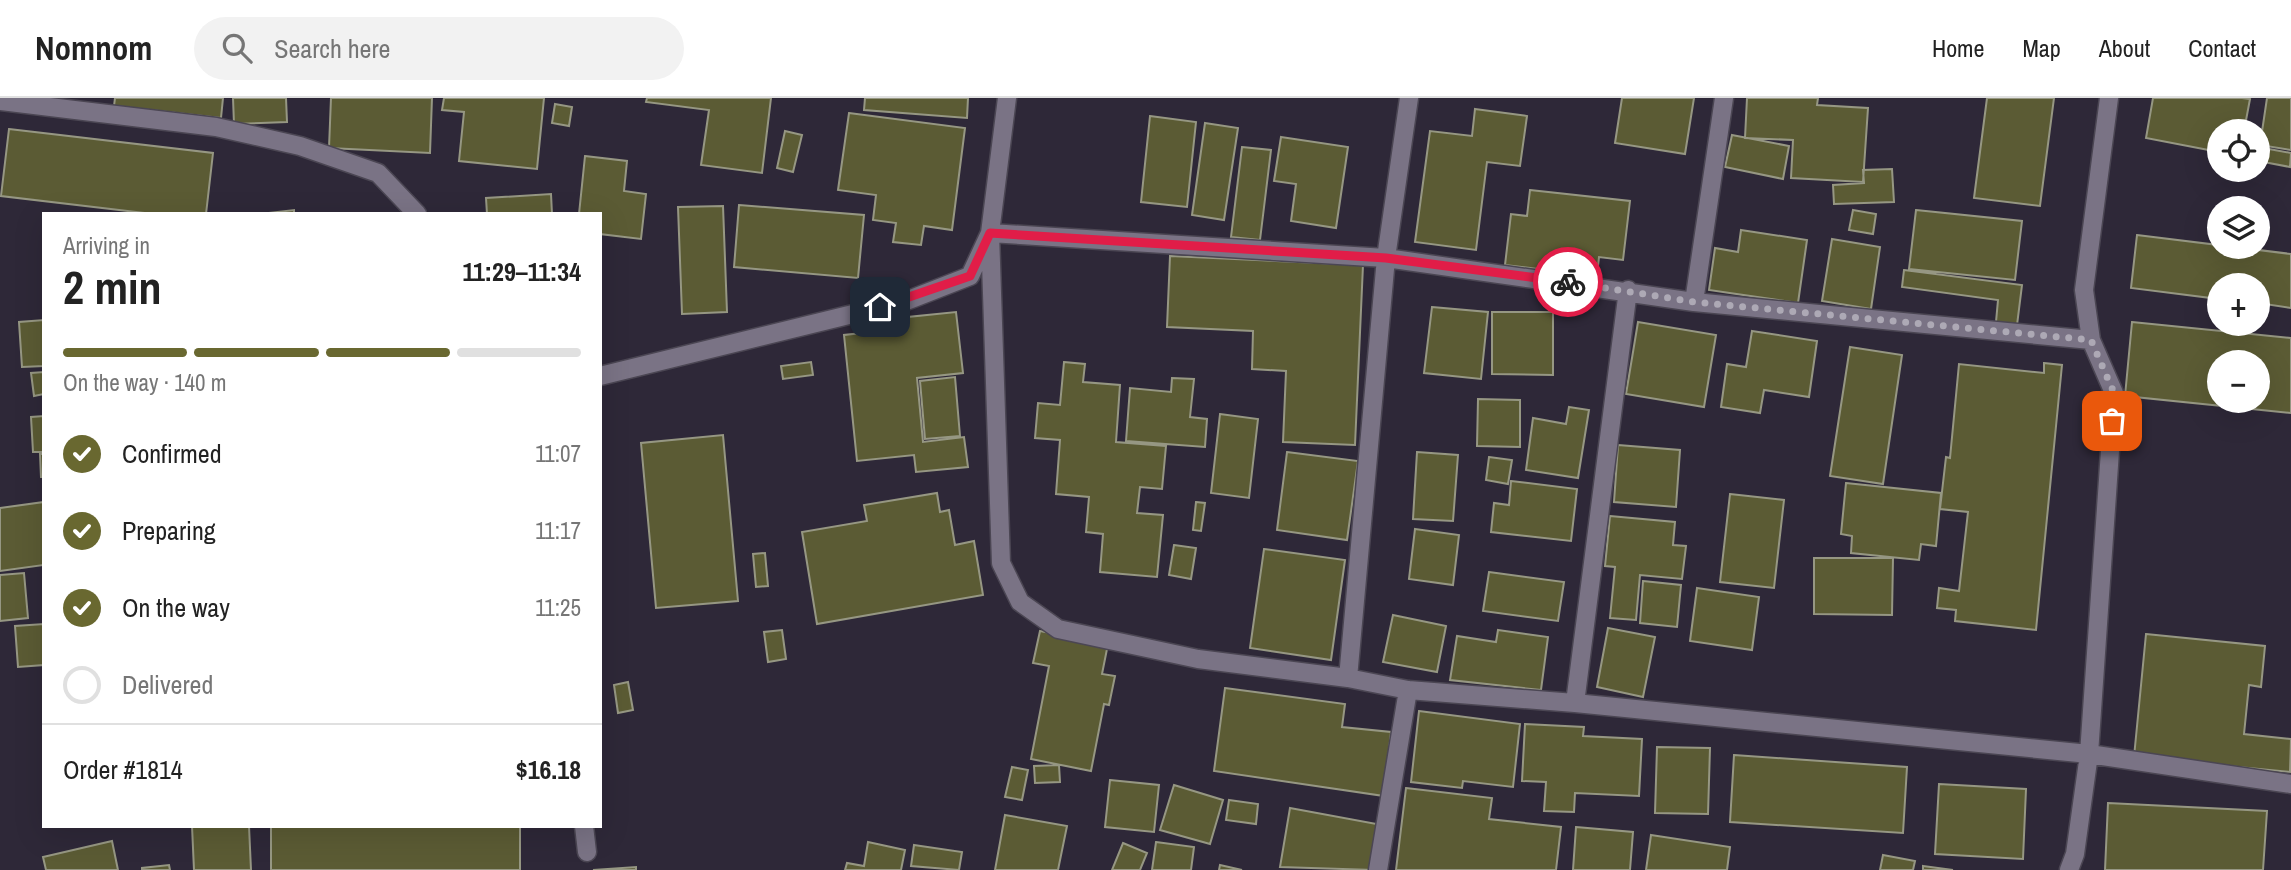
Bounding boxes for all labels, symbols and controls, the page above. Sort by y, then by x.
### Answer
search box [194,17,684,80]
text: Nomnom [35,26,152,70]
icon: search [218,29,256,67]
text: Search here [274,31,390,66]
text: Home [1932,32,1984,64]
text: Map [2022,32,2061,64]
text: About [2099,32,2150,64]
text: Contact [2188,32,2256,64]
map controls [2207,119,2270,413]
button: locate [2207,119,2270,182]
button: layers [2207,196,2270,259]
text: Arriving in [63,230,150,261]
courier [1533,247,1603,317]
text: 11:29–11:34 [462,254,581,289]
text: 2 min [63,256,162,318]
icon: bike [1549,263,1587,301]
button: + [2207,273,2270,336]
pin [850,277,910,337]
icon: home [861,288,899,326]
button: − [2207,350,2270,413]
text: On the way · 140 m [63,367,227,398]
pin [2082,391,2142,451]
icon: bag [2093,402,2131,440]
icon: check [63,435,101,473]
text: Confirmed [122,436,222,471]
text: 11:07 [535,438,581,469]
icon: check [63,512,101,550]
text: Preparing [122,513,216,548]
text: 11:17 [535,515,581,546]
icon: check [63,589,101,627]
text: On the way [122,590,230,625]
text: 11:25 [535,592,581,623]
text: Delivered [122,667,213,702]
text: Order #1814 [63,752,183,787]
text: $16.18 [516,752,581,787]

